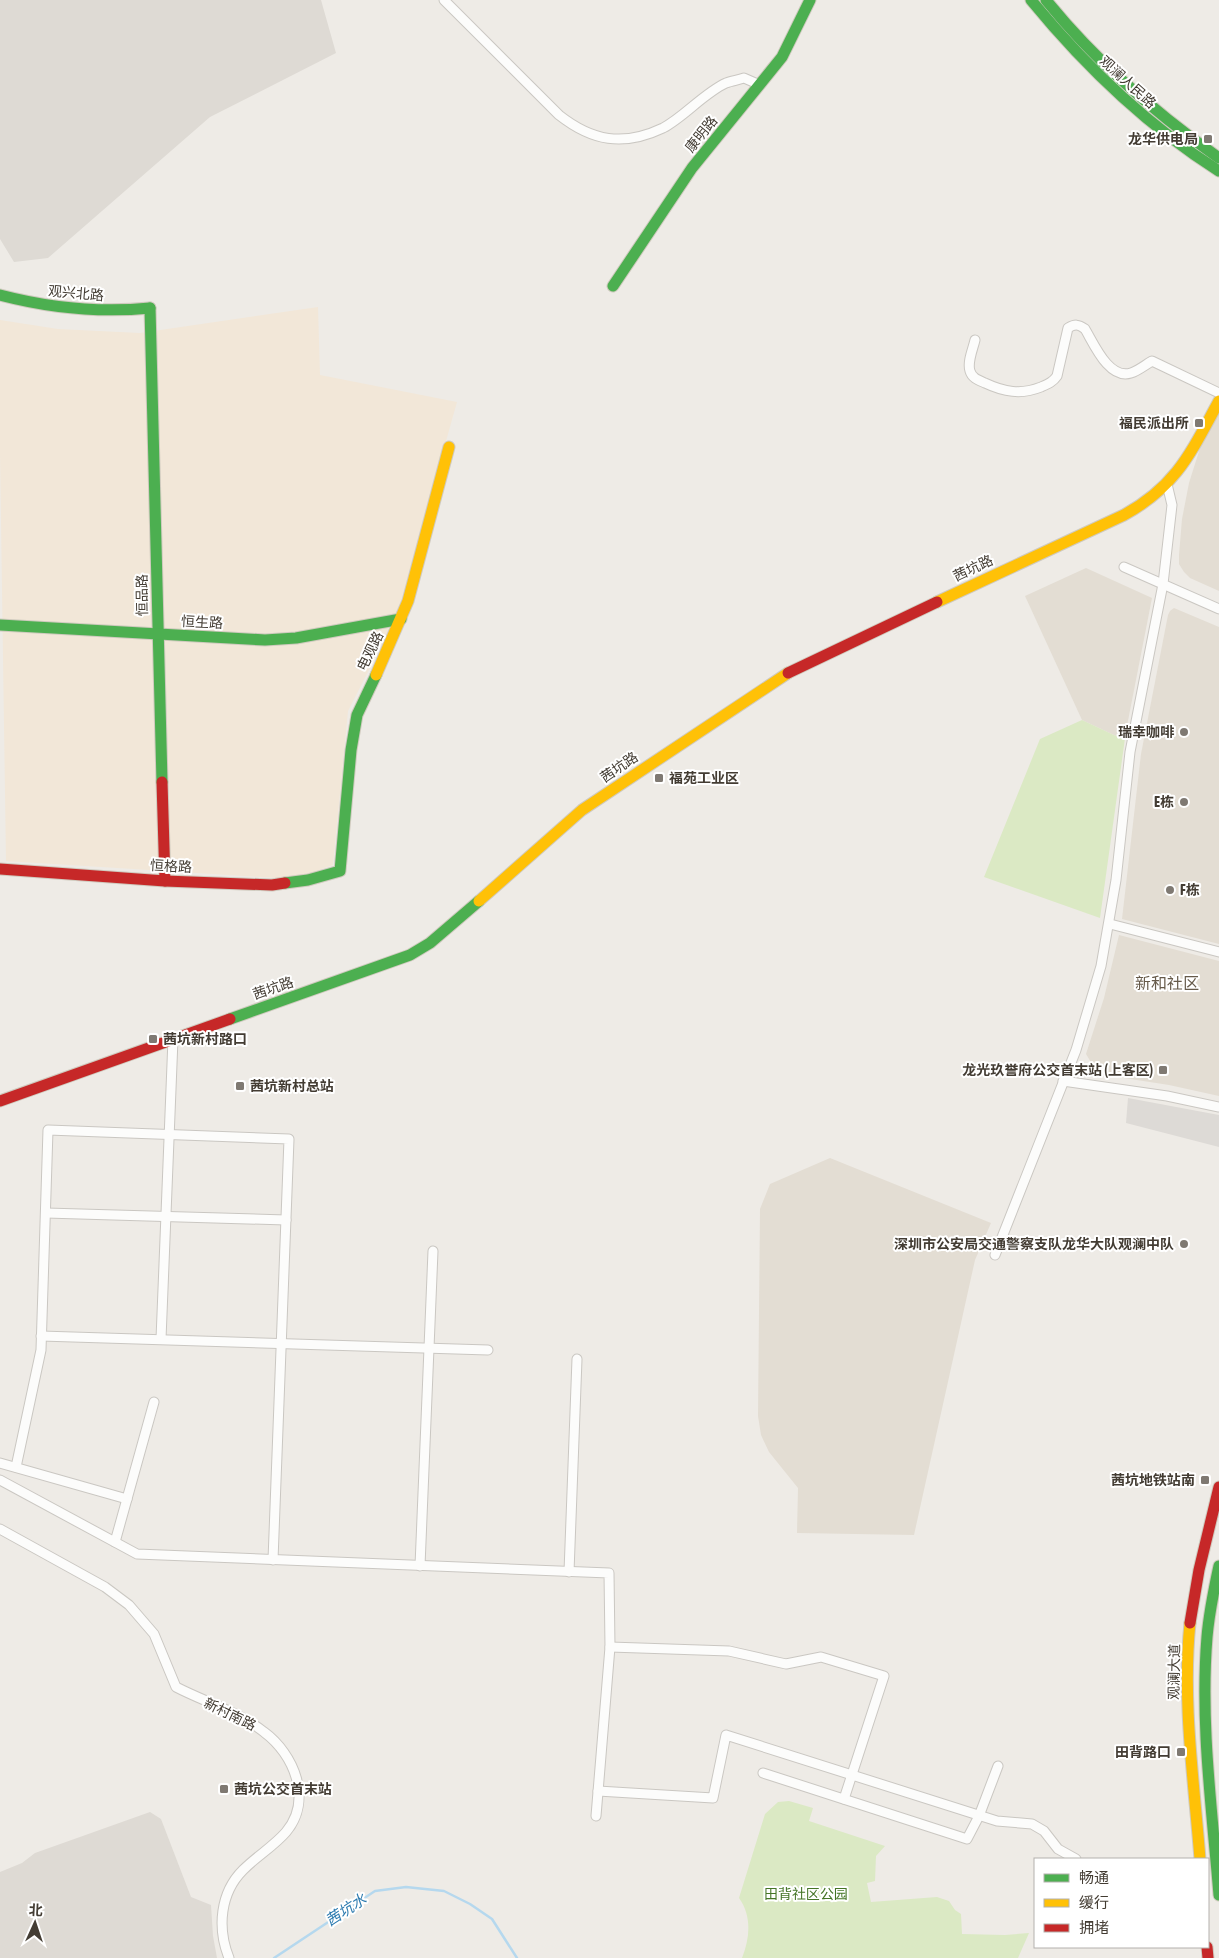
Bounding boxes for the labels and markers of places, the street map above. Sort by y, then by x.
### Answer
place label: 龙华供电局 [1128,131,1198,147]
marker: 龙华供电局 [1202,133,1214,145]
place label: 福民派出所 [1119,415,1189,431]
marker: 福民派出所 [1193,417,1205,429]
place label: 瑞幸咖啡 [1118,724,1175,740]
marker: 瑞幸咖啡 [1178,726,1190,738]
place label: 福苑工业区 [669,770,739,786]
marker: 福苑工业区 [653,772,665,784]
place label: E栋 [1154,794,1174,810]
marker: E栋 [1178,796,1190,808]
place label: F栋 [1180,882,1200,898]
marker: F栋 [1164,884,1176,896]
place label: 茜坑新村路口 [163,1031,247,1047]
marker: 茜坑新村路口 [147,1033,159,1045]
place label: 龙光玖誉府公交首末站 (上客区) [962,1062,1153,1078]
marker: 龙光玖誉府公交首末站 (上客区) [1157,1064,1169,1076]
place label: 茜坑新村总站 [250,1078,334,1094]
marker: 茜坑新村总站 [234,1080,246,1092]
place label: 深圳市公安局交通警察支队龙华大队观澜中队 [894,1236,1174,1252]
marker: 深圳市公安局交通警察支队龙华大队观澜中队 [1178,1238,1190,1250]
place label: 茜坑地铁站南 [1111,1472,1195,1488]
marker: 茜坑地铁站南 [1199,1474,1211,1486]
place label: 田背路口 [1115,1744,1171,1760]
marker: 田背路口 [1175,1746,1187,1758]
place label: 茜坑公交首末站 [234,1781,332,1797]
marker: 茜坑公交首末站 [218,1783,230,1795]

